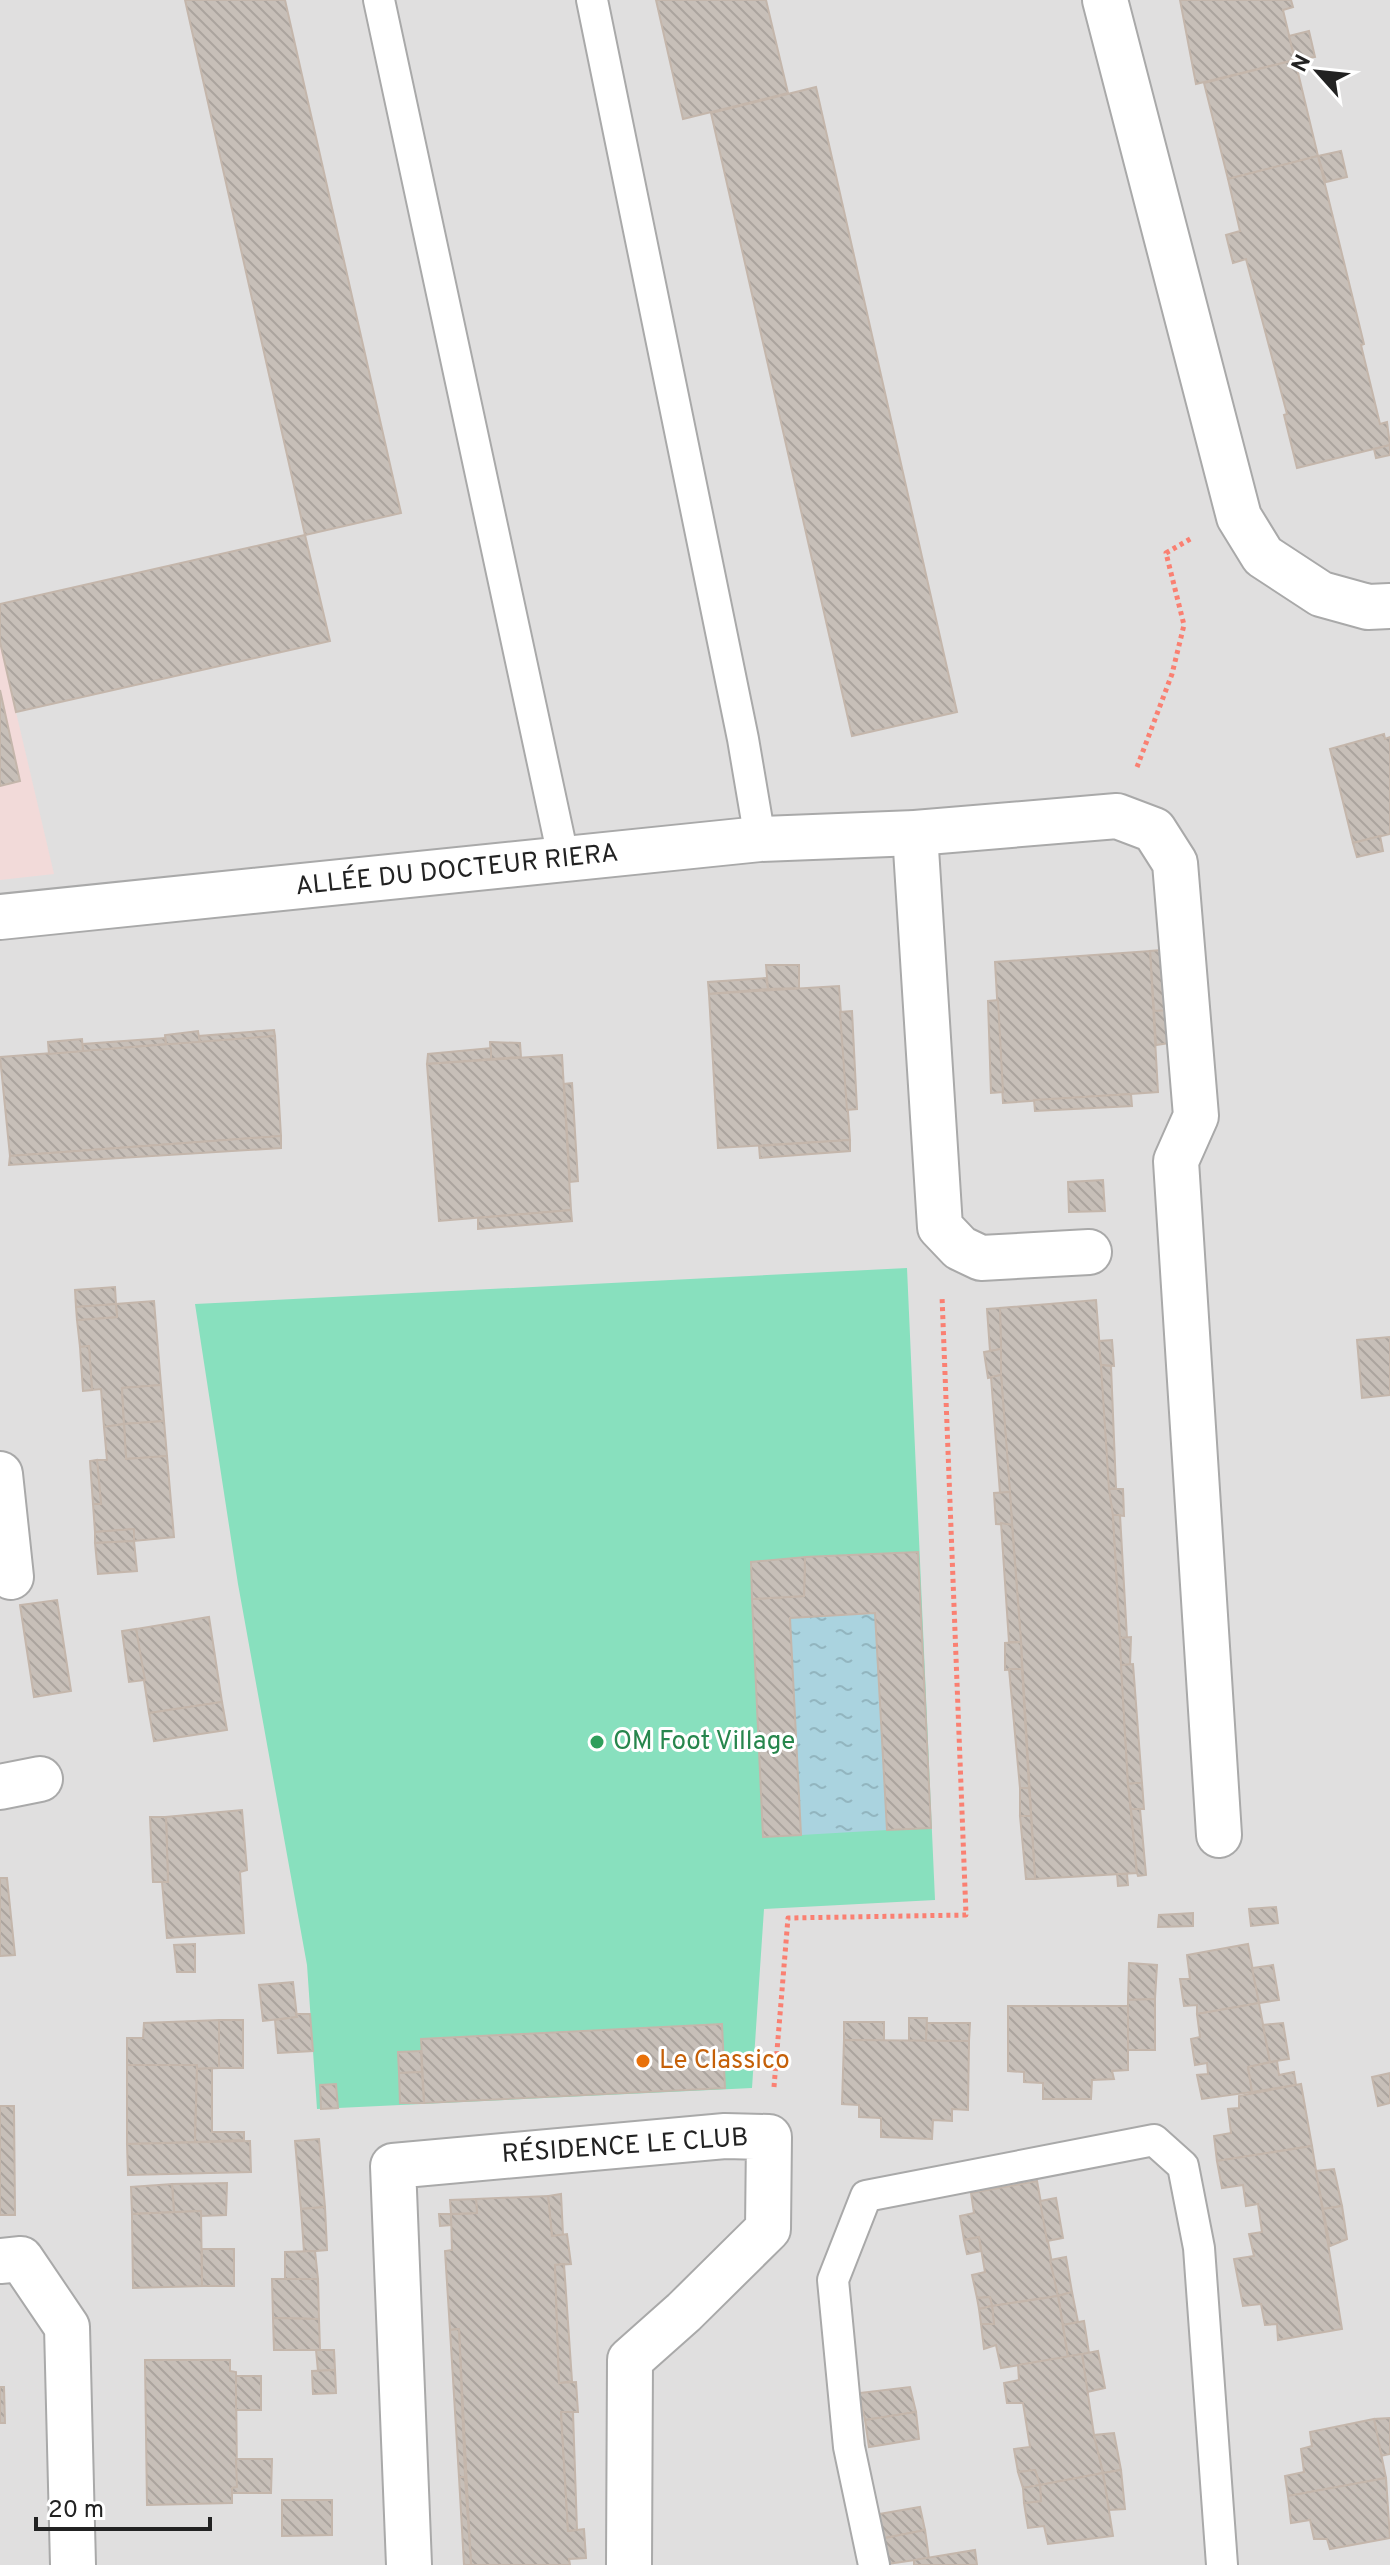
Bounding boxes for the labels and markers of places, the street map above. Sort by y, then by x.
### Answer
place label: OM Foot Village [613,1726,795,1759]
marker: OM Foot Village [588,1733,606,1751]
place label: Le Classico [659,2045,790,2078]
marker: Le Classico [634,2052,652,2070]

